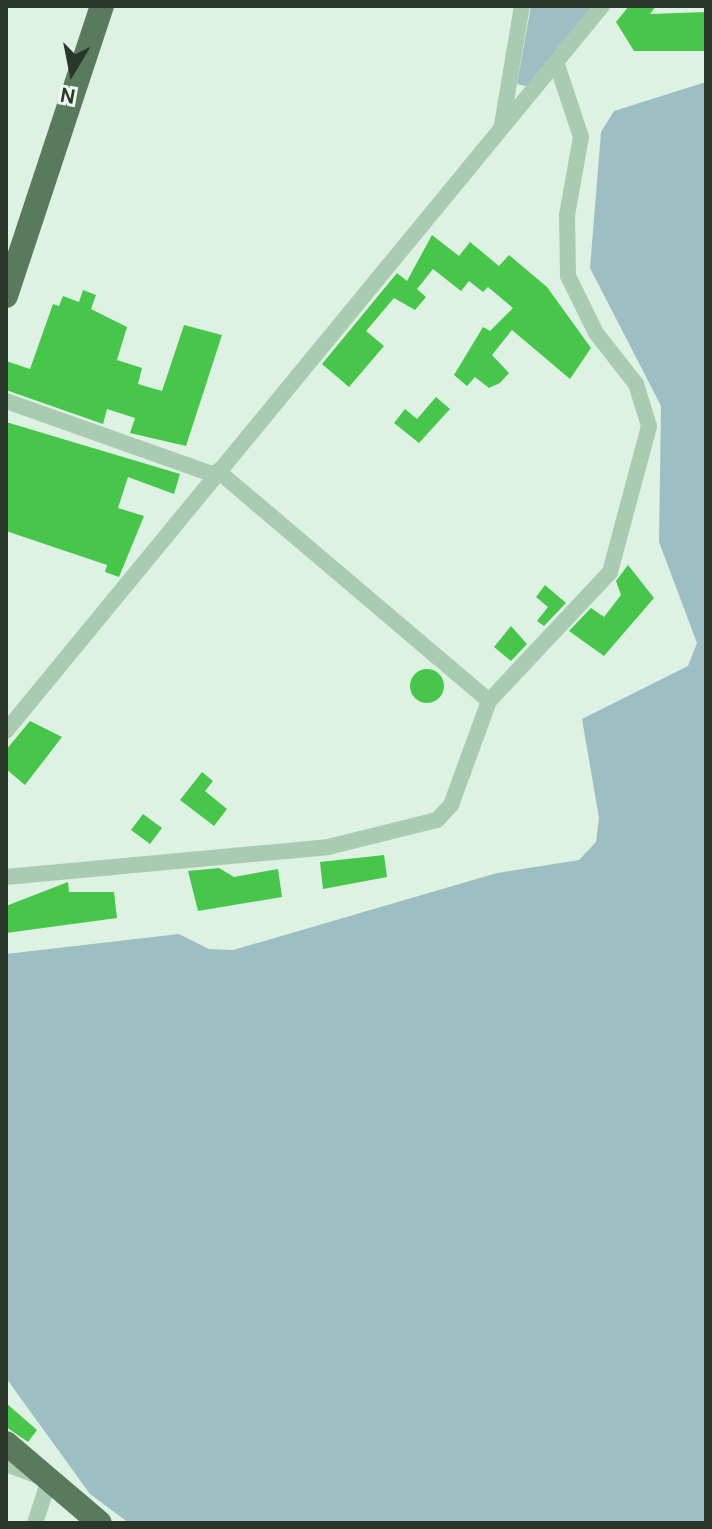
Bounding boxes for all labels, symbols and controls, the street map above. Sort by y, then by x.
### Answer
north arrow [32,32,112,112]
text: N [58,81,78,110]

